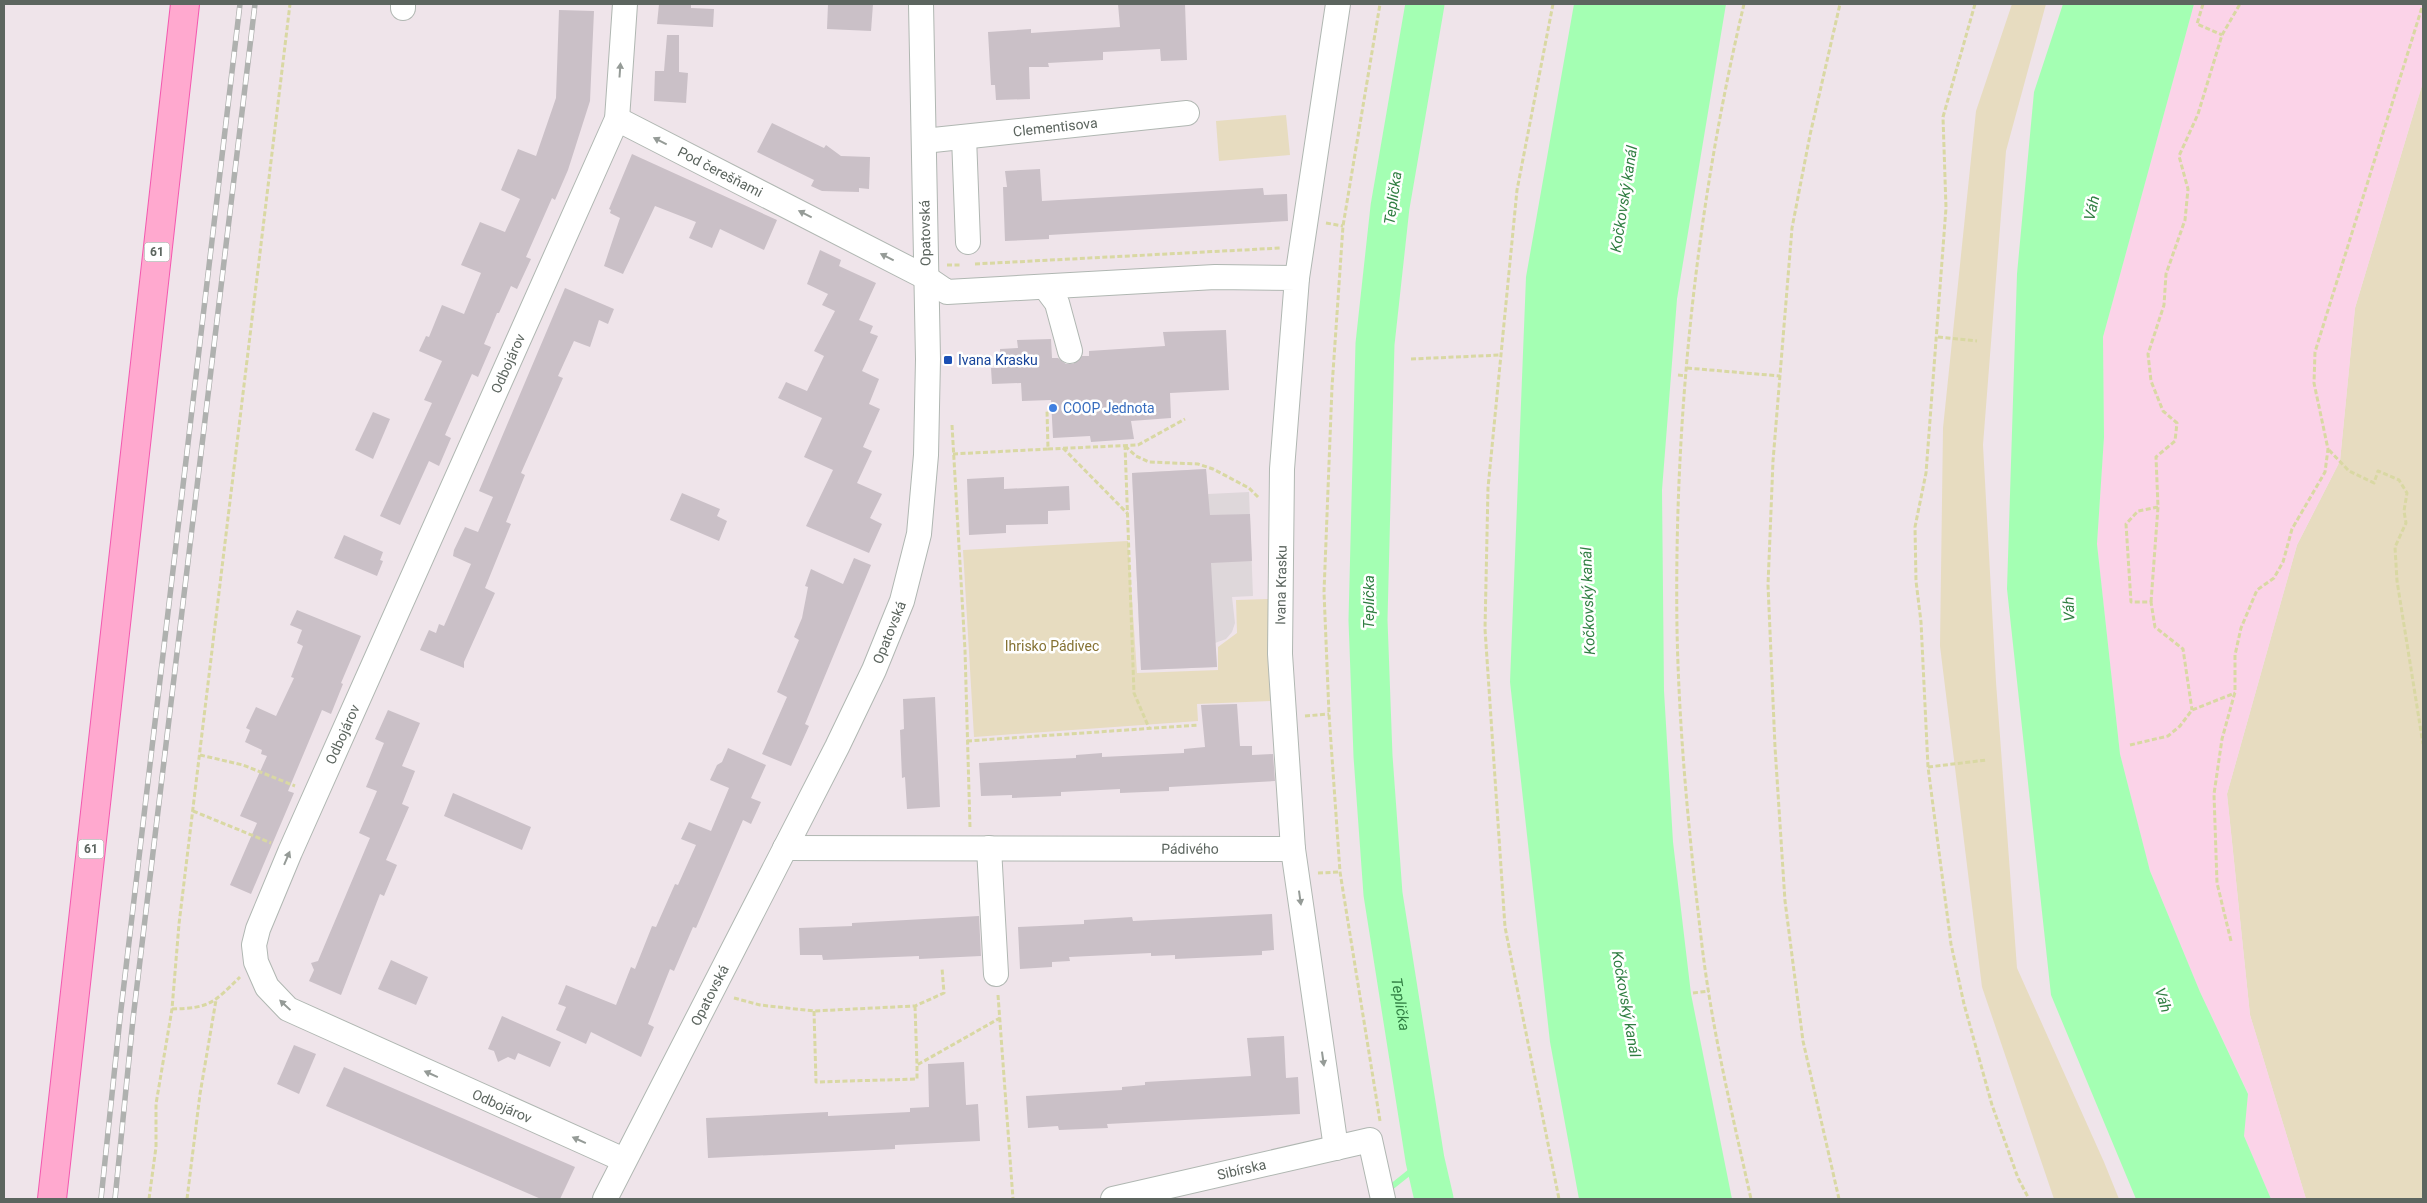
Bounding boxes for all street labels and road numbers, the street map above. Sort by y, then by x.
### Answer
street label: Clementisova [1012,115,1098,139]
street label: Pod čerešňami [675,144,765,200]
street label: Opatovská [916,200,934,266]
road number: 61 [144,242,170,262]
street label: Odbojárov [488,331,528,396]
street label: Ivana Krasku [1272,545,1290,625]
street label: Opatovská [869,599,909,666]
street label: Odbojárov [322,702,363,767]
road number: 61 [78,840,104,859]
street label: Pádivého [1161,841,1219,857]
street label: Opatovská [687,962,732,1028]
street label: Odbojárov [470,1086,535,1126]
street label: Sibírska [1216,1156,1268,1183]

